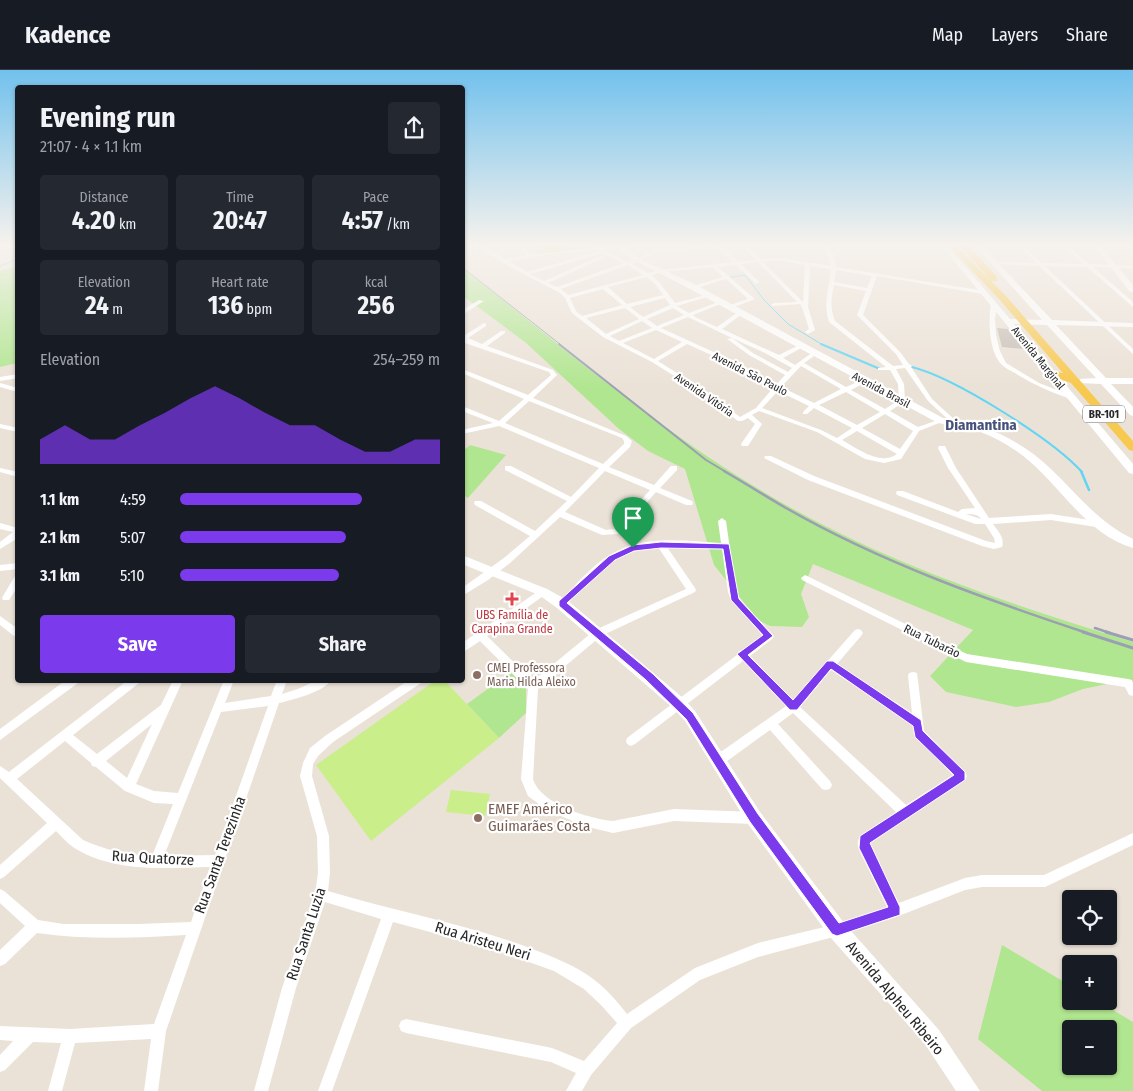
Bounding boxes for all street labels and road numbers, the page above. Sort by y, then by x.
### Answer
street label: Avenida Marginal [1009,324,1067,392]
street label: Avenida São Paulo [710,349,790,399]
street label: Avenida Brasil [850,369,912,411]
street label: Avenida Vitória [672,371,736,419]
road number: BR-101 [1083,406,1125,422]
street label: Rua Tubarão [901,621,963,661]
street label: Rua Santa Terezinha [190,794,250,916]
street label: Rua Quatorze [111,847,195,869]
street label: Rua Santa Luzia [283,885,329,983]
street label: Rua Aristeu Neri [433,918,533,964]
street label: Avenida Alpheu Ribeiro [842,937,948,1059]

